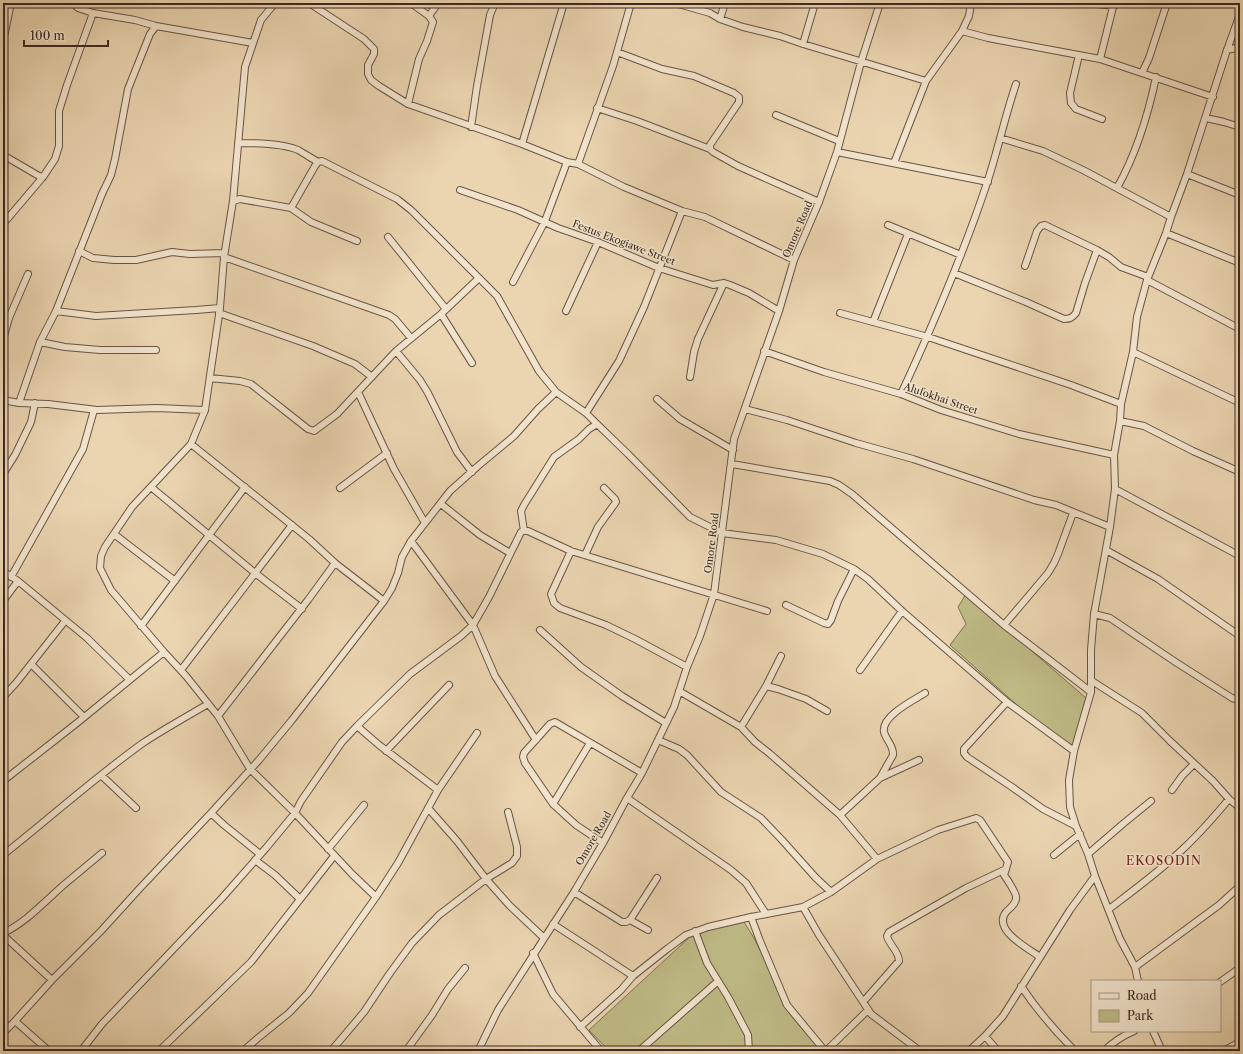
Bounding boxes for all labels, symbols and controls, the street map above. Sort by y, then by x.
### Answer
scale bar [24,22,108,48]
text: 100 m [30,28,65,43]
street label: Omore Road [780,199,815,260]
street label: Festus Ekogiawe Street [571,217,677,268]
street label: Alufokhai Street [901,379,980,417]
street label: Omore Road [701,512,722,574]
street label: Omore Road [573,809,614,868]
district label: EKOSODIN [1126,853,1202,868]
legend [1091,980,1221,1032]
text: Road [1127,988,1157,1003]
text: Park [1127,1008,1154,1023]

